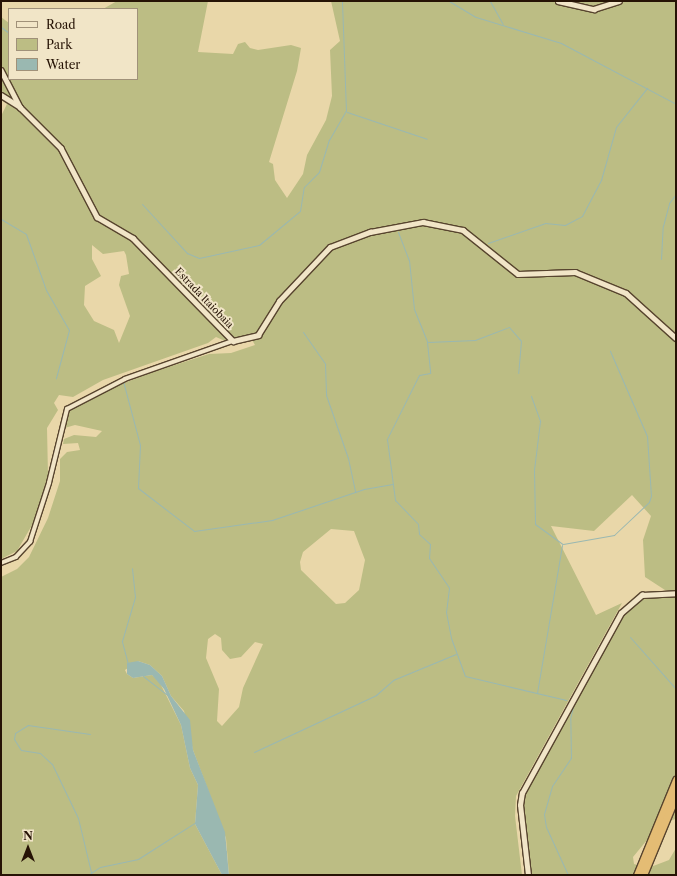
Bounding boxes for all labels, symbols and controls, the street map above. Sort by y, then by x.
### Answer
legend [8,8,138,80]
text: Road [46,17,76,32]
text: Park [46,37,72,52]
text: Water [46,57,80,72]
street label: Estrada Itaiobaia [172,265,236,331]
north arrow [8,828,48,868]
text: N [23,829,33,843]

